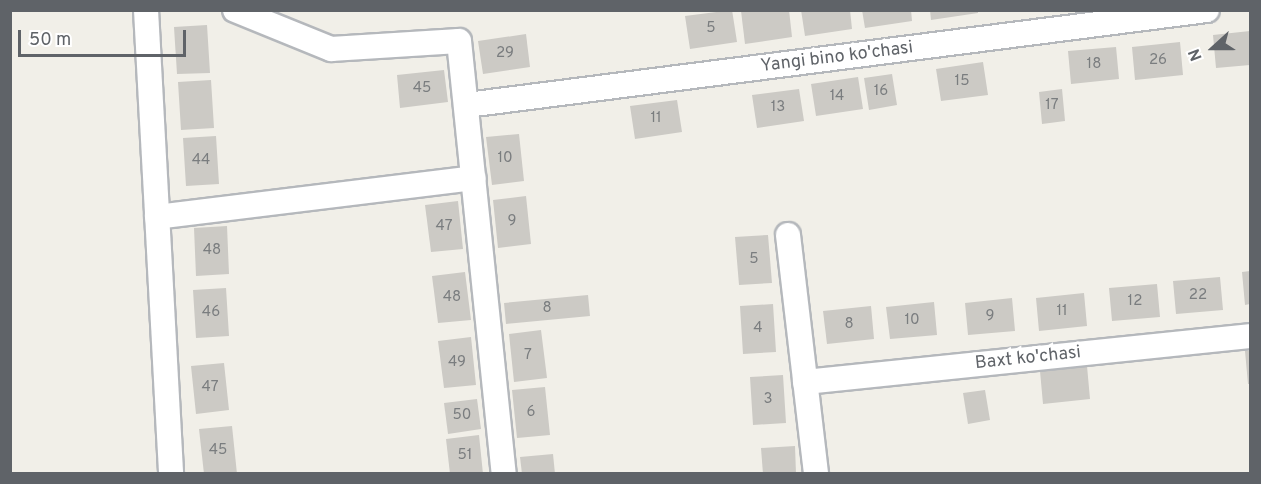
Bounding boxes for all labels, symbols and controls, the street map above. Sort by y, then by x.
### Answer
scale bar [21,18,189,56]
north arrow [1183,18,1243,78]
house number: 5 [706,20,716,38]
text: 50 m [29,29,71,52]
street label: Yangi bino ko'chasi [760,38,914,78]
house number: 29 [496,45,514,63]
text: N [1185,45,1208,63]
house number: 26 [1149,52,1167,70]
house number: 18 [1087,56,1101,74]
house number: 15 [955,73,969,91]
house number: 45 [413,80,431,98]
house number: 16 [874,83,888,101]
house number: 14 [830,88,844,106]
house number: 17 [1045,97,1059,115]
house number: 13 [771,99,785,117]
house number: 11 [650,110,662,128]
house number: 10 [497,150,513,168]
house number: 44 [192,152,210,170]
house number: 9 [508,213,516,231]
house number: 47 [436,218,452,236]
house number: 48 [203,242,221,260]
house number: 5 [749,251,759,269]
house number: 22 [1189,287,1207,305]
house number: 48 [443,289,461,307]
house number: 12 [1128,293,1142,311]
house number: 8 [542,300,552,318]
house number: 11 [1056,303,1068,321]
house number: 46 [202,304,220,322]
house number: 9 [986,308,994,326]
house number: 10 [904,312,920,330]
house number: 8 [844,316,854,334]
house number: 4 [753,320,763,338]
street label: Baxt ko'chasi [974,343,1082,375]
house number: 7 [524,347,532,365]
house number: 49 [448,354,466,372]
house number: 47 [202,379,218,397]
house number: 3 [763,391,773,409]
house number: 6 [527,404,535,422]
house number: 50 [453,407,471,425]
house number: 45 [209,442,227,460]
house number: 51 [458,447,472,465]

